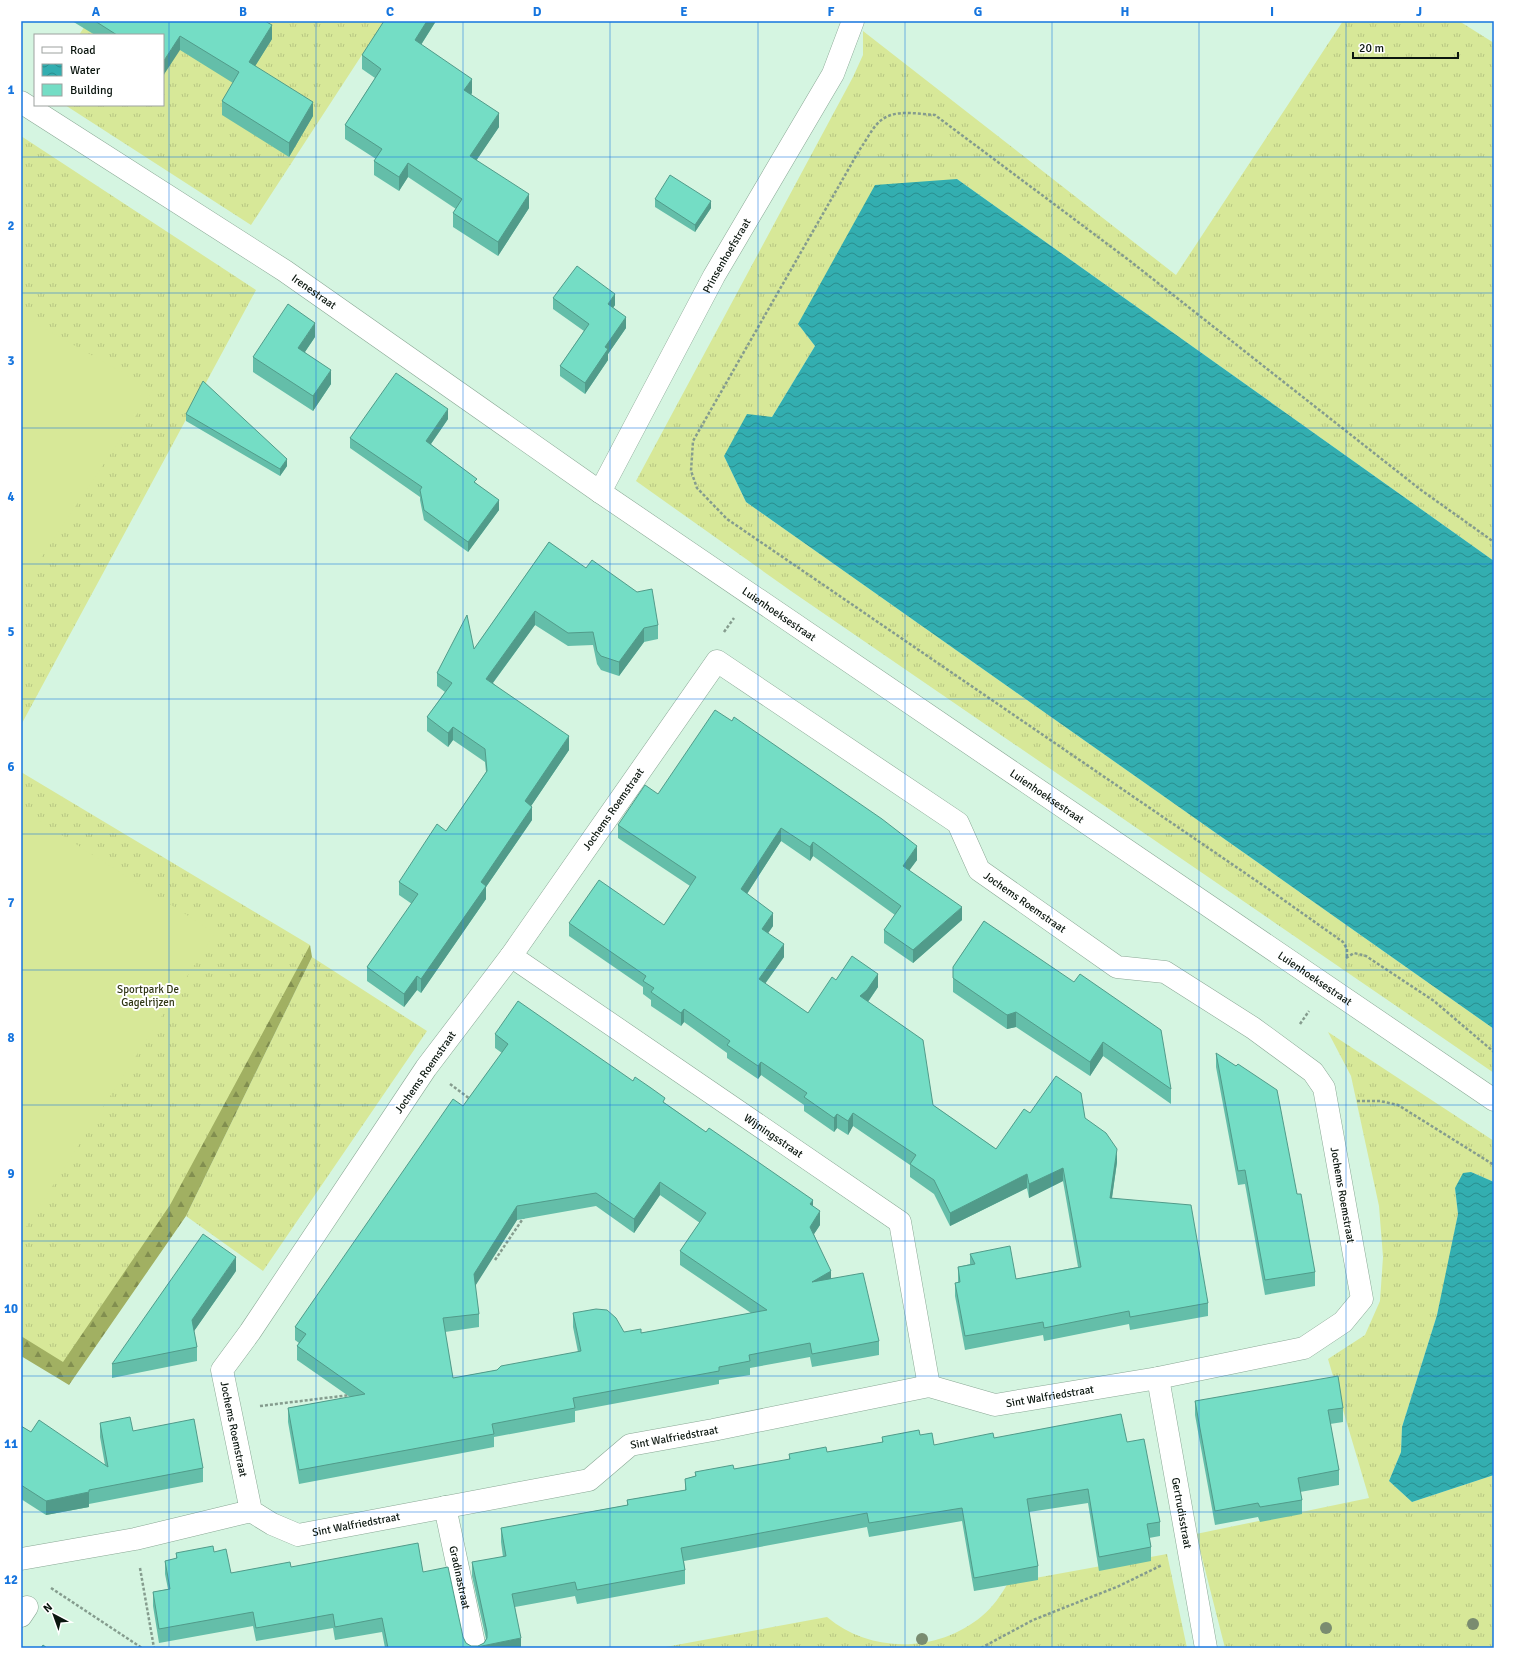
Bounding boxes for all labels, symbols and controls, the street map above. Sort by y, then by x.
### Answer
text: A [92,4,101,20]
text: B [239,4,247,20]
text: C [386,4,394,20]
text: D [533,4,542,20]
text: E [680,4,688,20]
text: F [828,4,835,20]
text: G [974,4,982,20]
text: H [1121,4,1129,20]
text: I [1270,4,1274,20]
text: J [1416,4,1422,20]
legend [34,34,164,106]
scale bar [1353,34,1458,60]
text: 20 m [1359,41,1384,56]
text: Road [70,43,96,58]
text: Water [70,63,101,78]
text: 1 [7,82,15,98]
text: Building [70,83,113,98]
street label: Prinsenhoefstraat [700,216,754,295]
text: 2 [7,218,15,234]
street label: Irenestraat [289,272,339,312]
text: 3 [7,353,15,369]
text: 4 [7,489,15,505]
street label: Luienhoeksestraat [739,585,819,644]
text: 5 [7,624,15,640]
text: 6 [7,759,15,775]
street label: Jochems Roemstraat [580,766,647,853]
street label: Luienhoeksestraat [1007,767,1086,826]
street label: Jochems Roemstraat [981,869,1068,936]
text: 7 [7,895,15,911]
street label: Luienhoeksestraat [1275,949,1354,1009]
park label: Sportpark De Gagelrijzen [117,983,179,1009]
street label: Jochems Roemstraat [392,1029,459,1116]
text: 8 [7,1030,15,1046]
street label: Wijningsstraat [741,1111,805,1161]
street label: Jochems Roemstraat [1328,1146,1357,1244]
text: 9 [7,1166,15,1182]
text: 10 [4,1301,18,1317]
street label: Jochems Roemstraat [217,1380,250,1478]
street label: Sint Walfriedstraat [1005,1383,1095,1410]
street label: Sint Walfriedstraat [629,1423,720,1452]
text: 11 [4,1436,18,1452]
street label: Gertrudisstraat [1169,1476,1194,1550]
street label: Sint Walfriedstraat [311,1510,401,1539]
street label: Gradinastraat [446,1545,473,1611]
text: 12 [4,1572,18,1588]
north arrow [34,1595,74,1635]
text: N [41,1600,55,1615]

